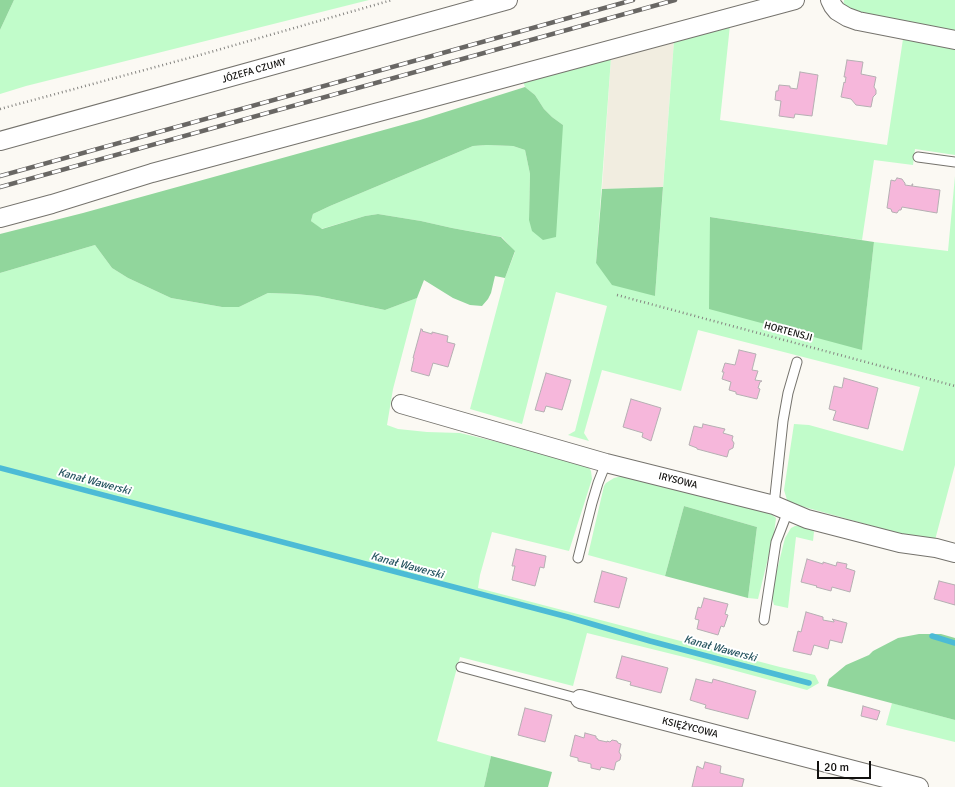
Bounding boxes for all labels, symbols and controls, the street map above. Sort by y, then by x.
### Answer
street label: JÓZEFA CZUMY [221,56,287,86]
street label: HORTENSJI [763,320,813,344]
water label: Kanał Wawerski [56,466,132,498]
street label: IRYSOWA [657,470,699,492]
water label: Kanał Wawerski [369,550,445,582]
water label: Kanał Wawerski [682,633,758,665]
street label: KSIĘŻYCOWA [661,715,719,741]
scale bar [819,753,873,779]
text: 20 m [824,760,849,775]

